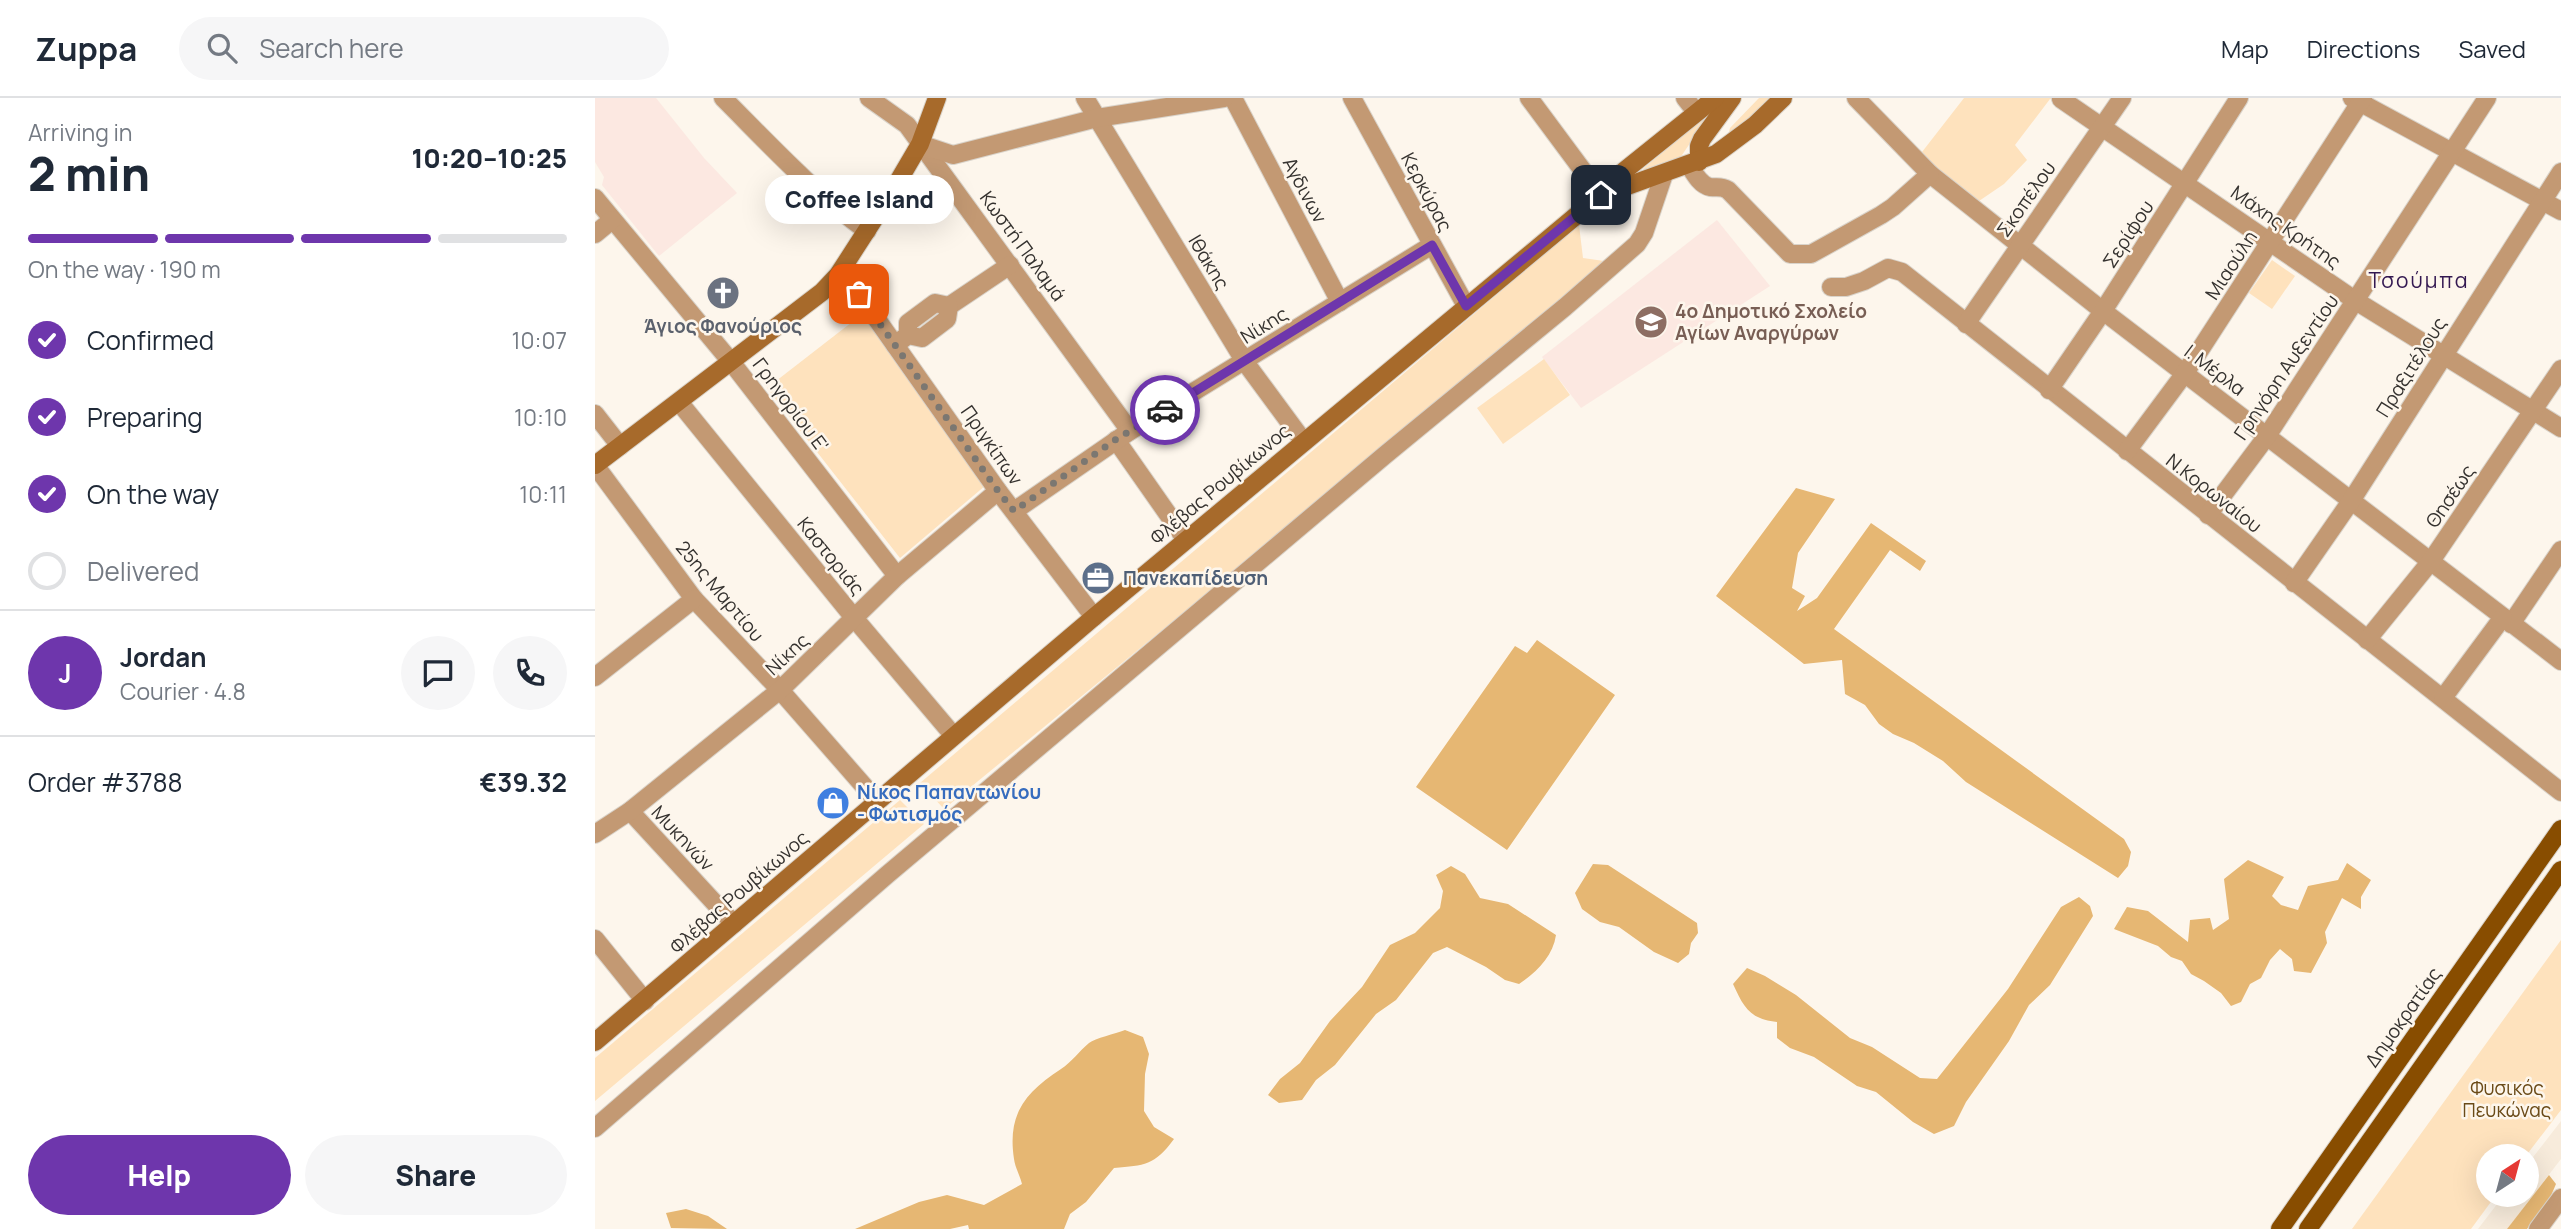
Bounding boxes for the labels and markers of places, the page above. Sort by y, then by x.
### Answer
pin [1571,165,1631,225]
callout: Coffee Island [765,175,953,224]
pin [829,264,889,324]
church icon: Άγιος Φανούριος [704,274,742,312]
place label: 4ο Δημοτικό Σχολείο Αγίων Αναργύρων [1675,298,1867,346]
school or university icon: 4ο Δημοτικό Σχολείο Αγίων Αναργύρων [1632,303,1670,341]
place label: Άγιος Φανούριος [644,313,802,339]
office icon: Πανεκαπίδευση [1079,559,1117,597]
place label: Πανεκαπίδευση [1123,565,1268,591]
place label: Νίκος Παπαντωνίου - Φωτισμός [857,779,1041,827]
shop icon: Νίκος Παπαντωνίου - Φωτισμός [814,784,852,822]

